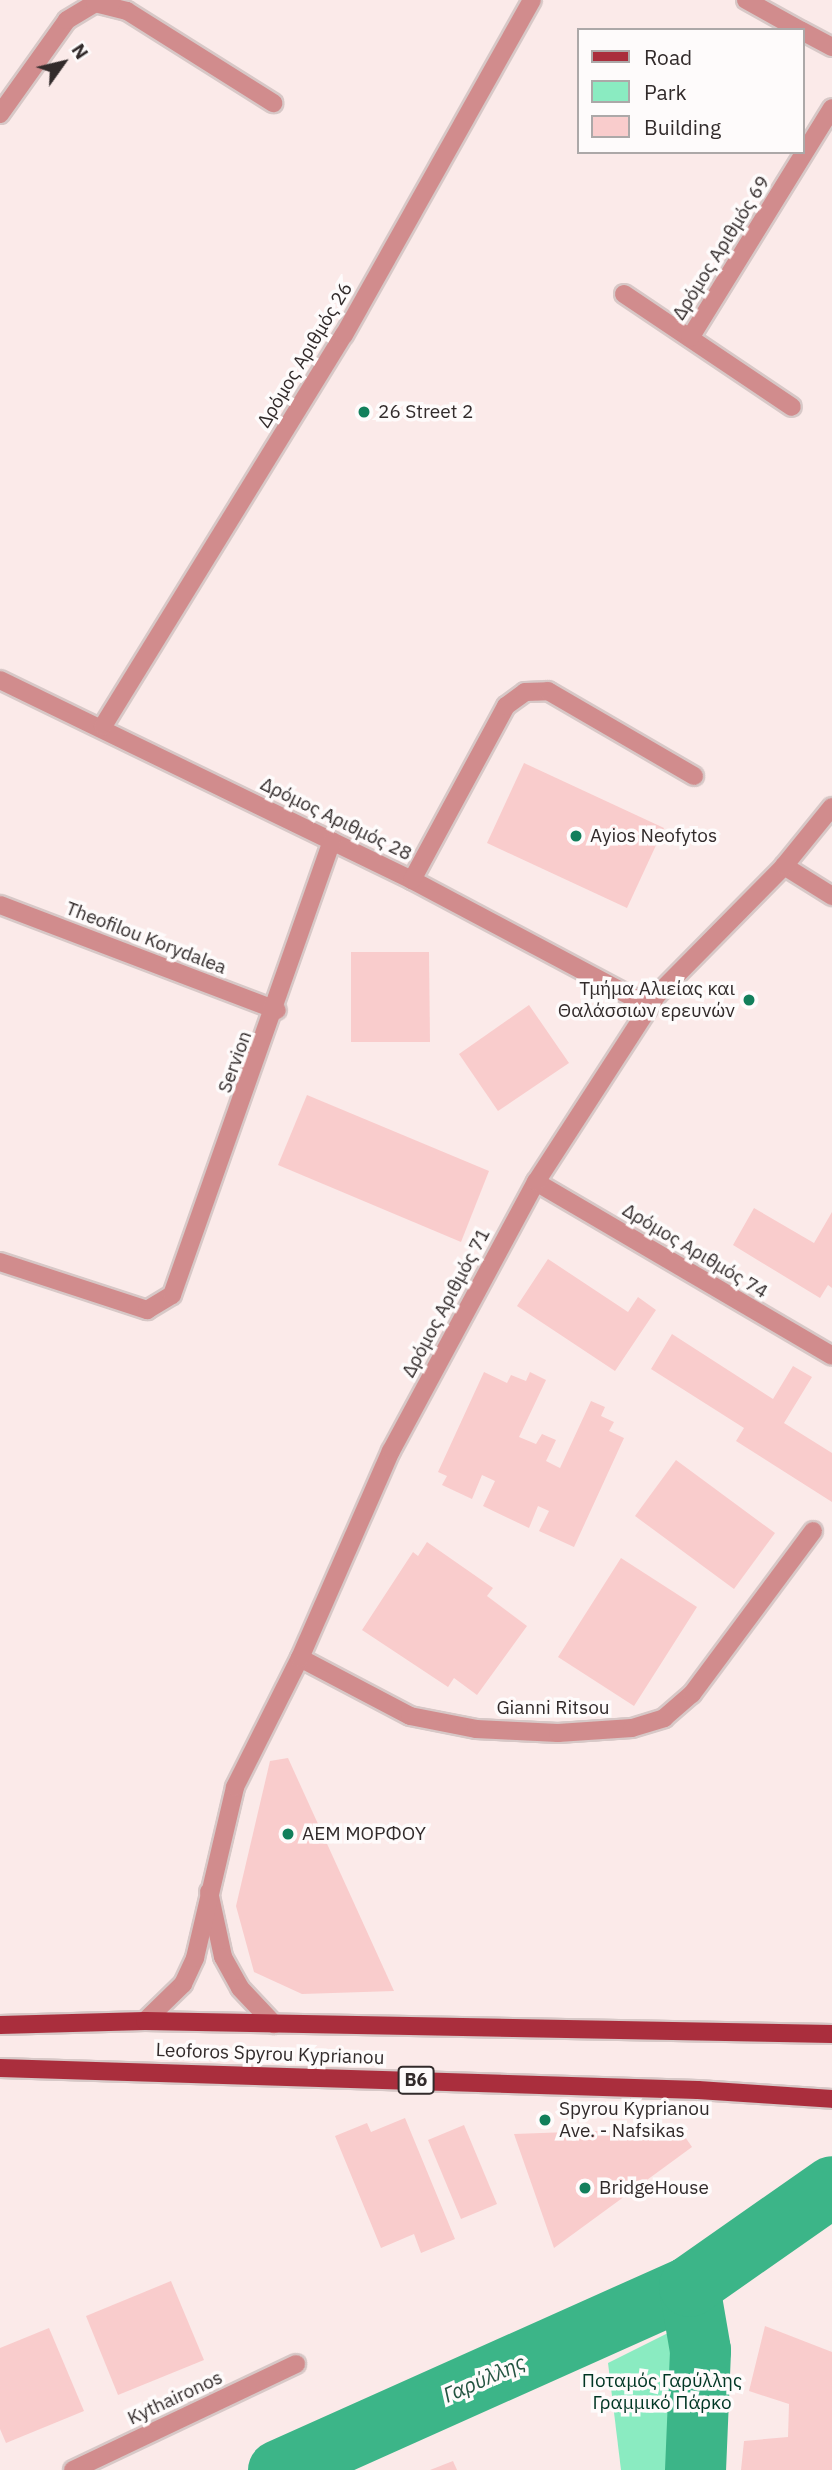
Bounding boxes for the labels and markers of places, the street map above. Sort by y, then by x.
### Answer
place label: 26 Street 2 [378,401,473,423]
marker: 26 Street 2 [356,404,372,420]
place label: Ayios Neofytos [590,825,717,847]
marker: Ayios Neofytos [568,828,584,844]
place label: Τμήμα Αλιείας και Θαλάσσιων ερευνών [558,978,735,1022]
marker: Τμήμα Αλιείας και Θαλάσσιων ερευνών [741,992,757,1008]
place label: ΑΕΜ ΜΟΡΦΟΥ [302,1823,426,1845]
marker: ΑΕΜ ΜΟΡΦΟΥ [280,1826,296,1842]
place label: Spyrou Kyprianou Ave. - Nafsikas [559,2098,710,2142]
marker: Spyrou Kyprianou Ave. - Nafsikas [537,2112,553,2128]
place label: BridgeHouse [599,2177,709,2199]
marker: BridgeHouse [577,2180,593,2196]

